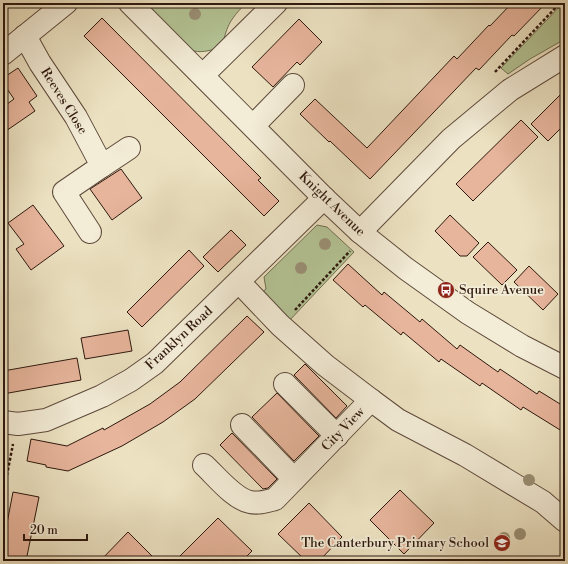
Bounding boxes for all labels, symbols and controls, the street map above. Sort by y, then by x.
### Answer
street label: Reeves Close [37,65,91,138]
street label: Knight Avenue [295,168,369,240]
bus stop icon: Squire Avenue [436,280,456,300]
place label: Squire Avenue [459,282,544,298]
street label: Franklyn Road [142,302,216,373]
street label: City View [318,403,369,454]
scale bar [24,516,87,542]
text: 20 m [30,523,58,538]
school or university icon: The Canterbury Primary School [492,533,512,553]
place label: The Canterbury Primary School [301,535,489,551]

